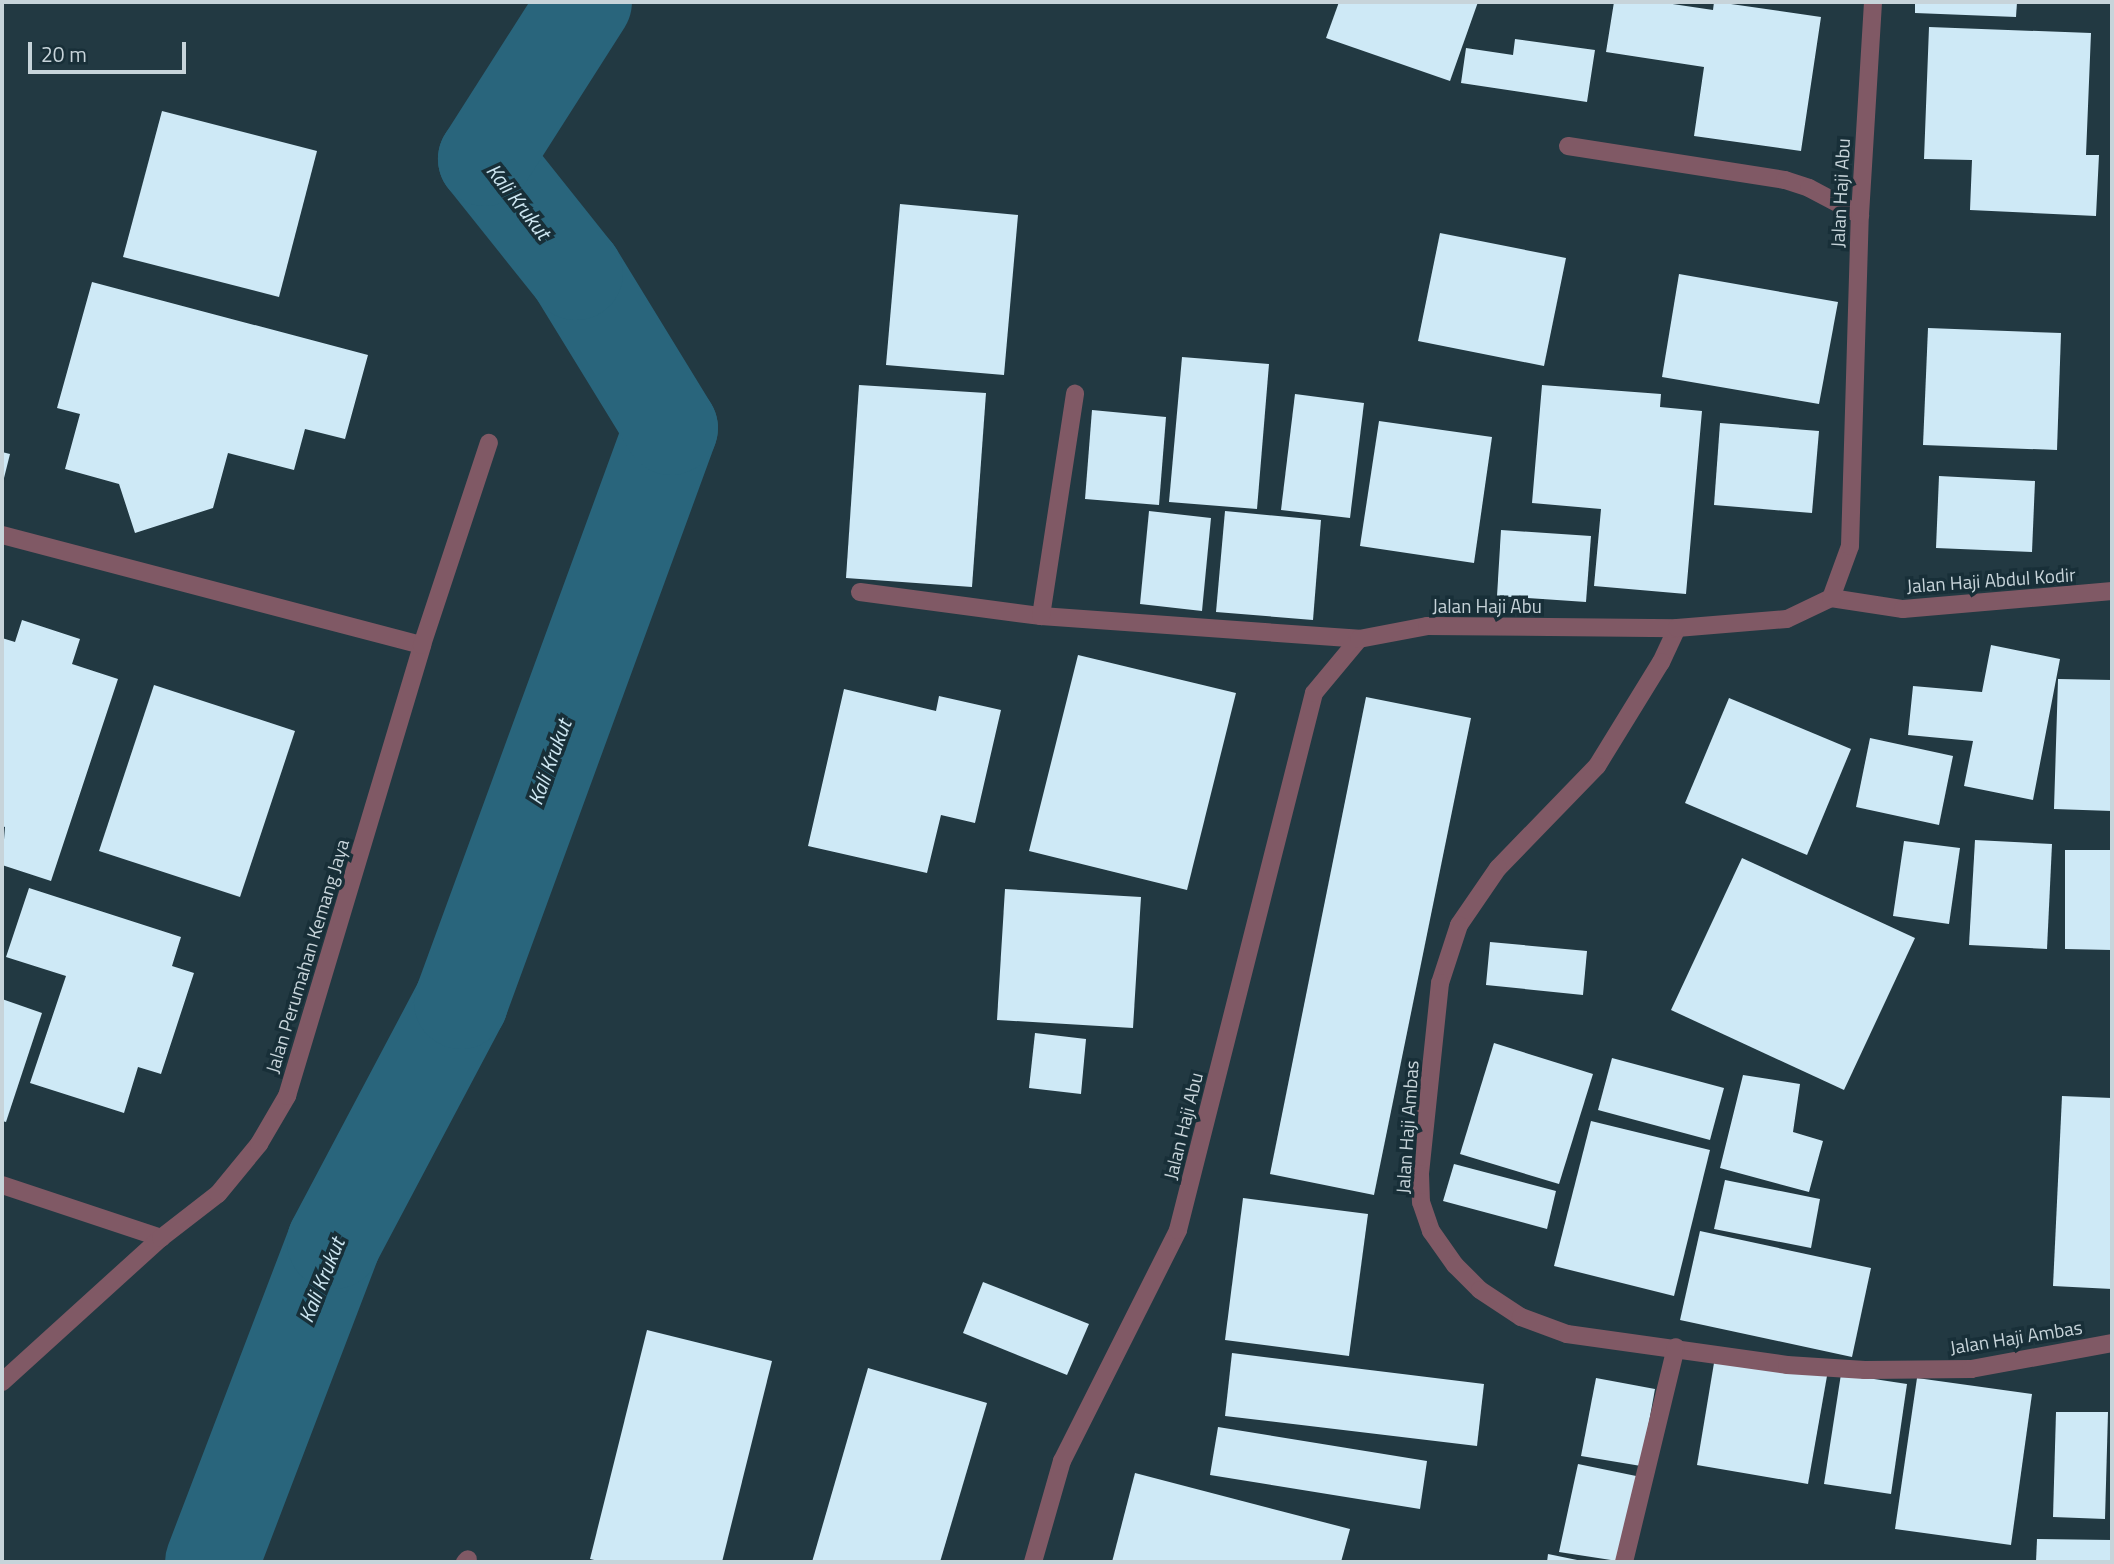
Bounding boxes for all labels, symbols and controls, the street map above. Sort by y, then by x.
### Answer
scale bar [32,28,189,72]
text: 20 m [41,38,87,70]
street label: Jalan Haji Abu [1826,138,1854,248]
water label: Kali Krukut [482,158,556,244]
street label: Jalan Haji Abdul Kodir [1906,563,2076,597]
street label: Jalan Haji Abu [1432,595,1542,617]
water label: Kali Krukut [522,716,576,808]
street label: Jalan Perumahan Kemang Jaya [261,836,353,1076]
street label: Jalan Haji Ambas [1391,1060,1423,1194]
street label: Jalan Haji Abu [1159,1070,1207,1182]
water label: Kali Krukut [293,1234,349,1326]
street label: Jalan Haji Ambas [1948,1315,2084,1359]

